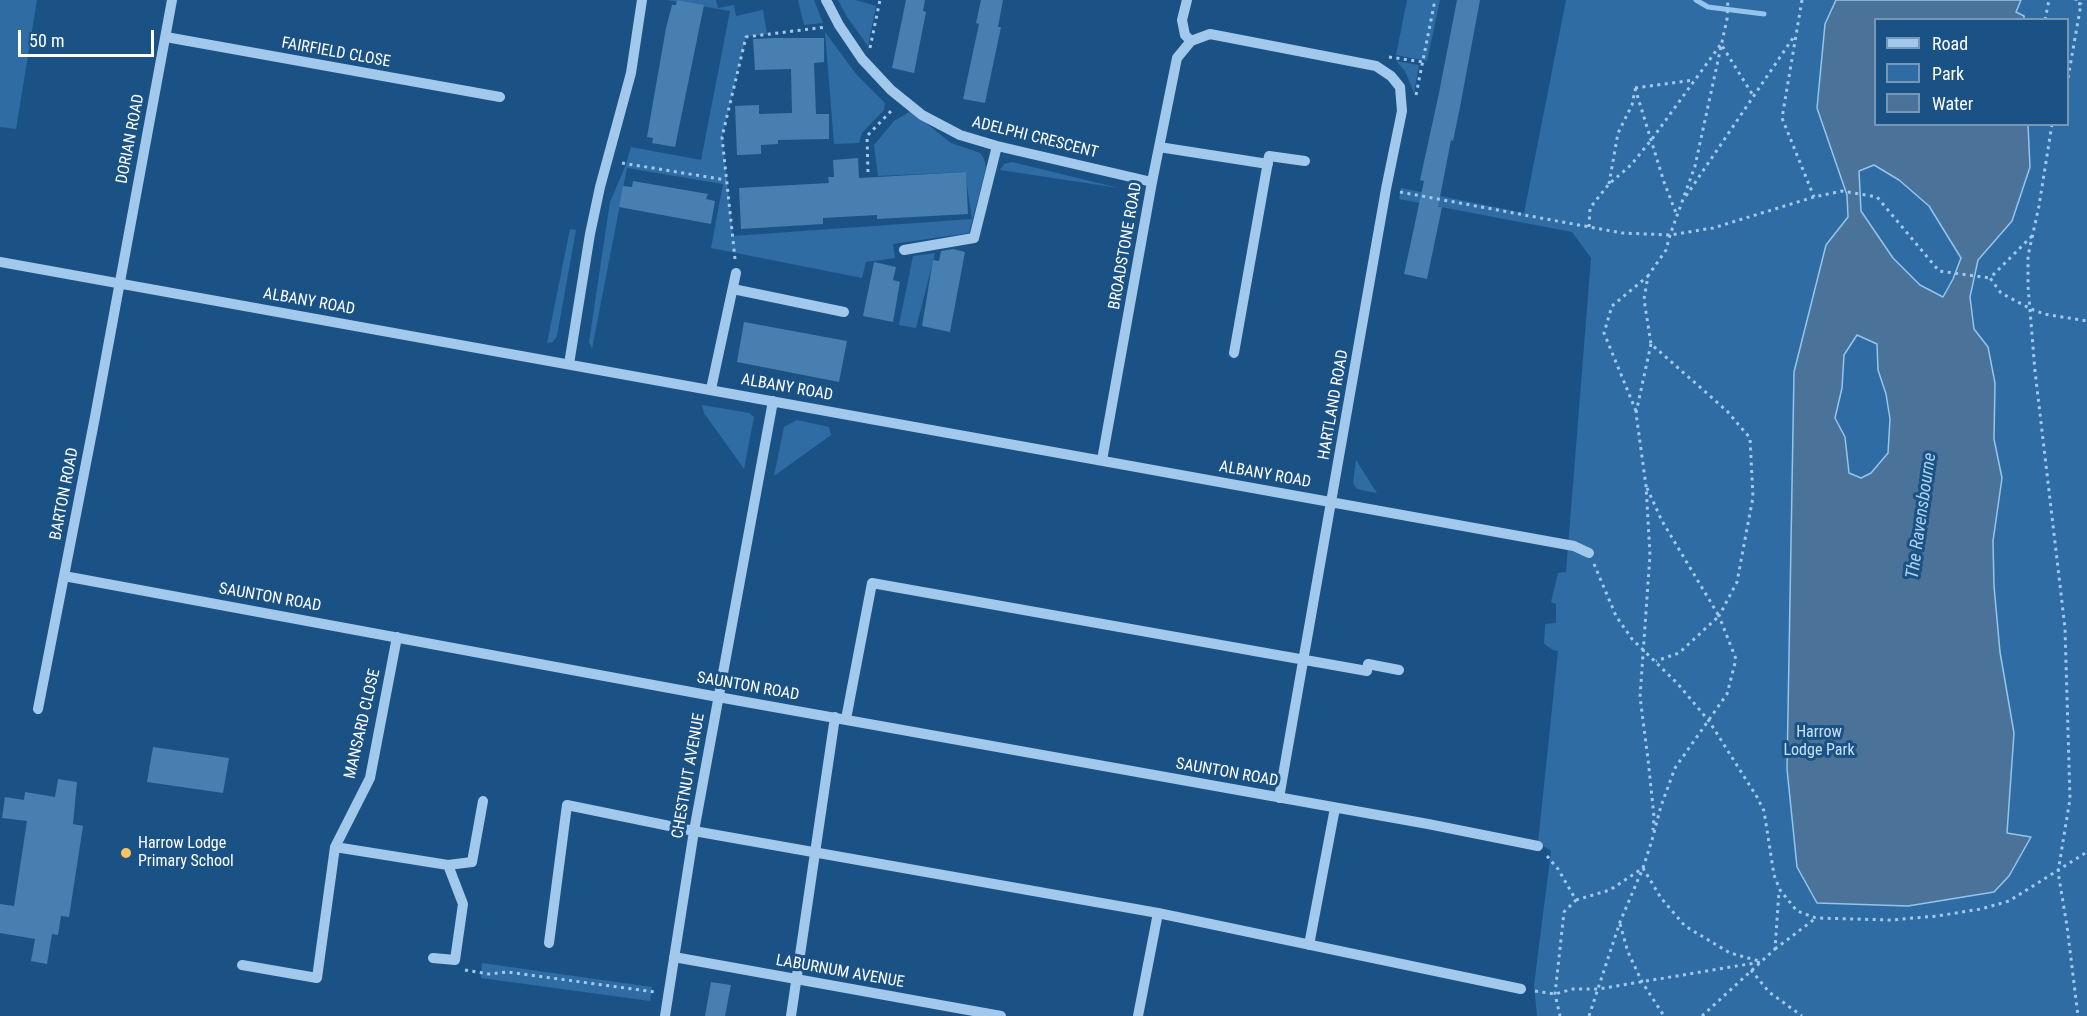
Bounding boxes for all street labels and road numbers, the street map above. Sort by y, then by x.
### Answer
street label: FAIRFIELD CLOSE [280,34,392,72]
street label: DORIAN ROAD [113,93,149,185]
street label: ADELPHI CRESCENT [970,113,1100,163]
street label: BROADSTONE ROAD [1105,181,1147,311]
street label: ALBANY ROAD [262,284,356,320]
street label: HARTLAND ROAD [1315,348,1353,462]
street label: ALBANY ROAD [740,370,834,406]
street label: BARTON ROAD [47,446,83,542]
street label: ALBANY ROAD [1218,457,1312,493]
street label: SAUNTON ROAD [217,580,323,616]
street label: MANSARD CLOSE [341,667,385,781]
street label: SAUNTON ROAD [695,669,801,705]
street label: CHESTNUT AVENUE [669,712,709,840]
street label: SAUNTON ROAD [1174,755,1280,791]
street label: LABURNUM AVENUE [774,951,906,993]

